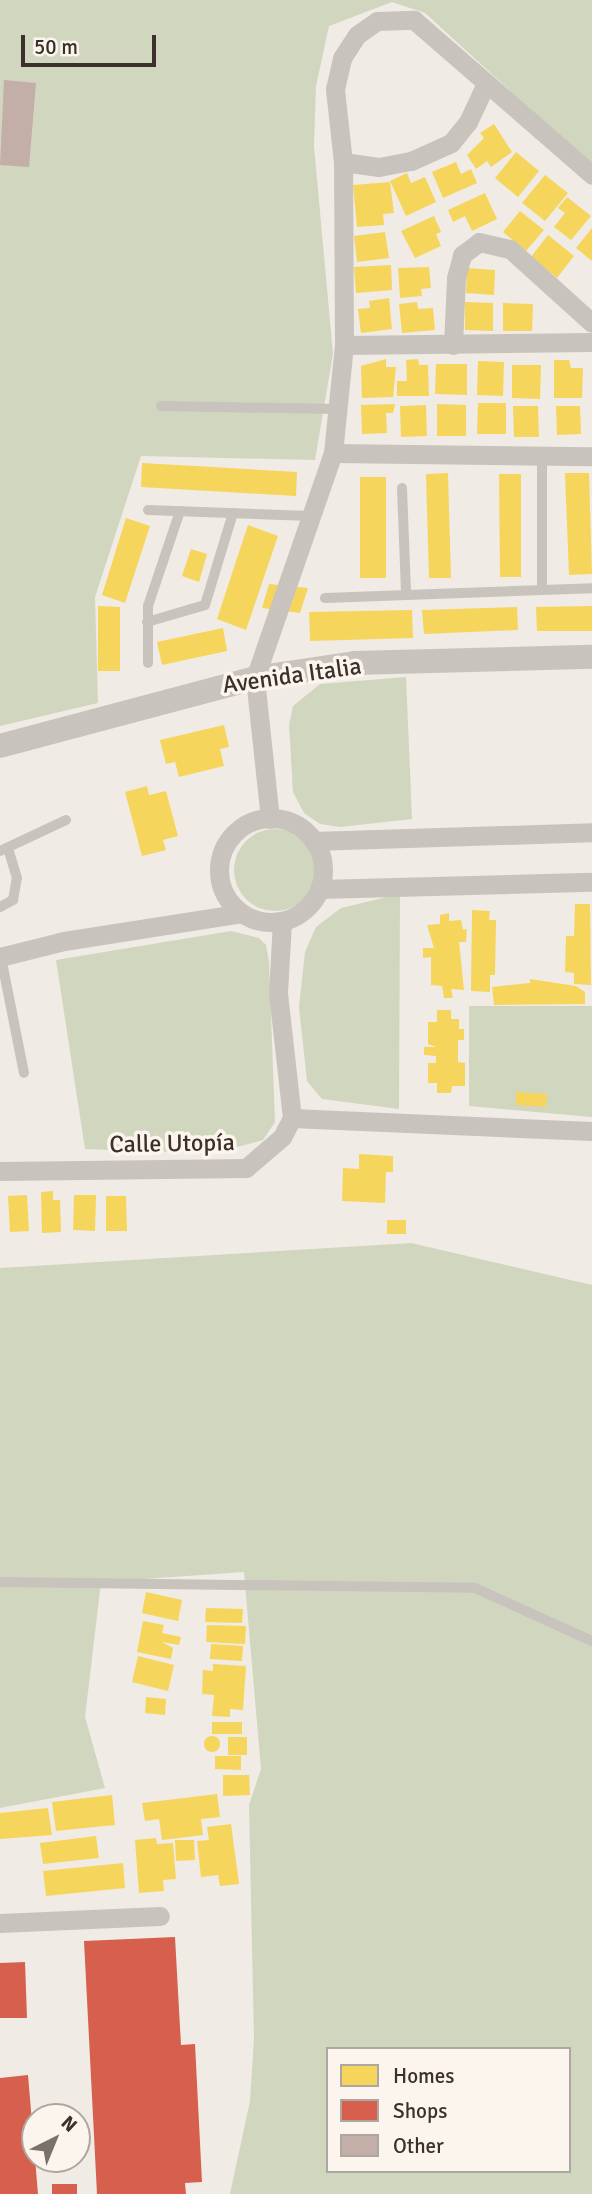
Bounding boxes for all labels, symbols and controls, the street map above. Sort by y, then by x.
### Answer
scale bar [24,21,159,65]
text: 50 m [34,34,78,60]
street label: Avenida Italia [221,652,363,700]
street label: Calle Utopía [109,1129,235,1159]
legend [326,2047,571,2173]
text: Homes [393,2063,455,2089]
text: Shops [393,2098,447,2124]
north arrow [21,2103,91,2173]
text: N [56,2111,82,2137]
text: Other [393,2133,444,2159]

